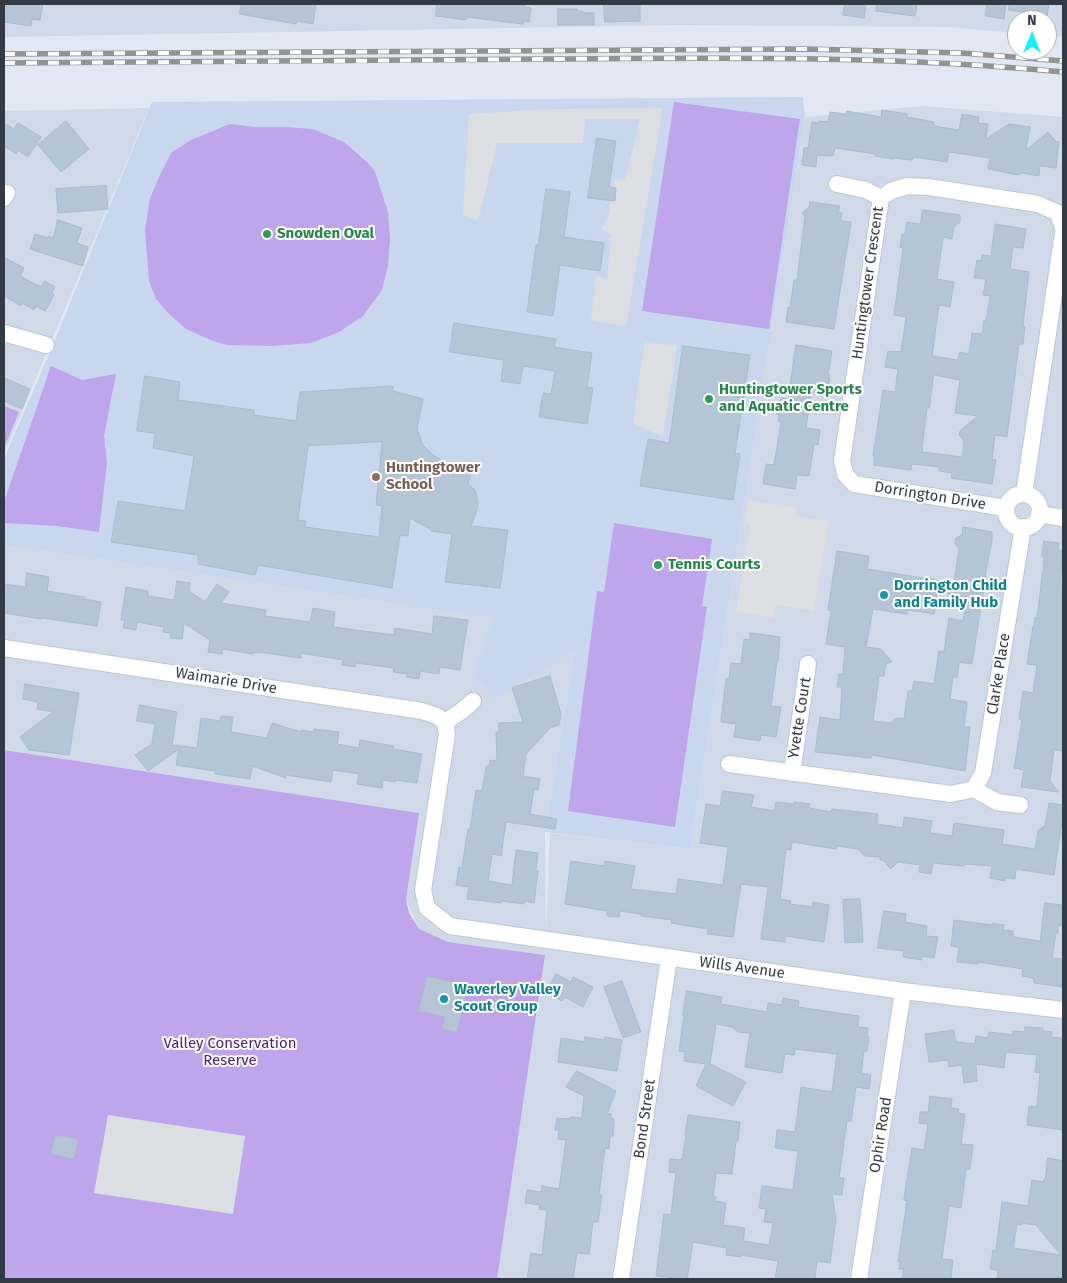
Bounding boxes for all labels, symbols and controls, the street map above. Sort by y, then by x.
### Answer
north arrow [1007,10,1057,60]
text: N [1027,12,1037,29]
street label: Huntingtower Crescent [848,205,888,361]
place label: Snowden Oval [277,225,374,243]
marker: Snowden Oval [261,228,273,240]
place label: Huntingtower Sports and Aquatic Centre [719,381,862,416]
marker: Huntingtower Sports and Aquatic Centre [703,393,715,405]
place label: Huntingtower School [386,459,480,494]
marker: Huntingtower School [370,471,382,483]
street label: Dorrington Drive [873,478,987,514]
place label: Tennis Courts [668,556,761,574]
marker: Tennis Courts [652,559,664,571]
place label: Dorrington Child and Family Hub [894,577,1007,612]
marker: Dorrington Child and Family Hub [878,589,890,601]
street label: Clarke Place [984,632,1014,716]
street label: Waimarie Drive [174,664,278,698]
street label: Yvette Court [785,676,815,760]
street label: Wills Avenue [698,953,786,983]
place label: Waverley Valley Scout Group [454,981,561,1016]
marker: Waverley Valley Scout Group [438,993,450,1005]
park label: Valley Conservation Reserve [163,1035,297,1070]
street label: Bond Street [630,1078,660,1160]
street label: Ophir Road [866,1096,896,1174]

